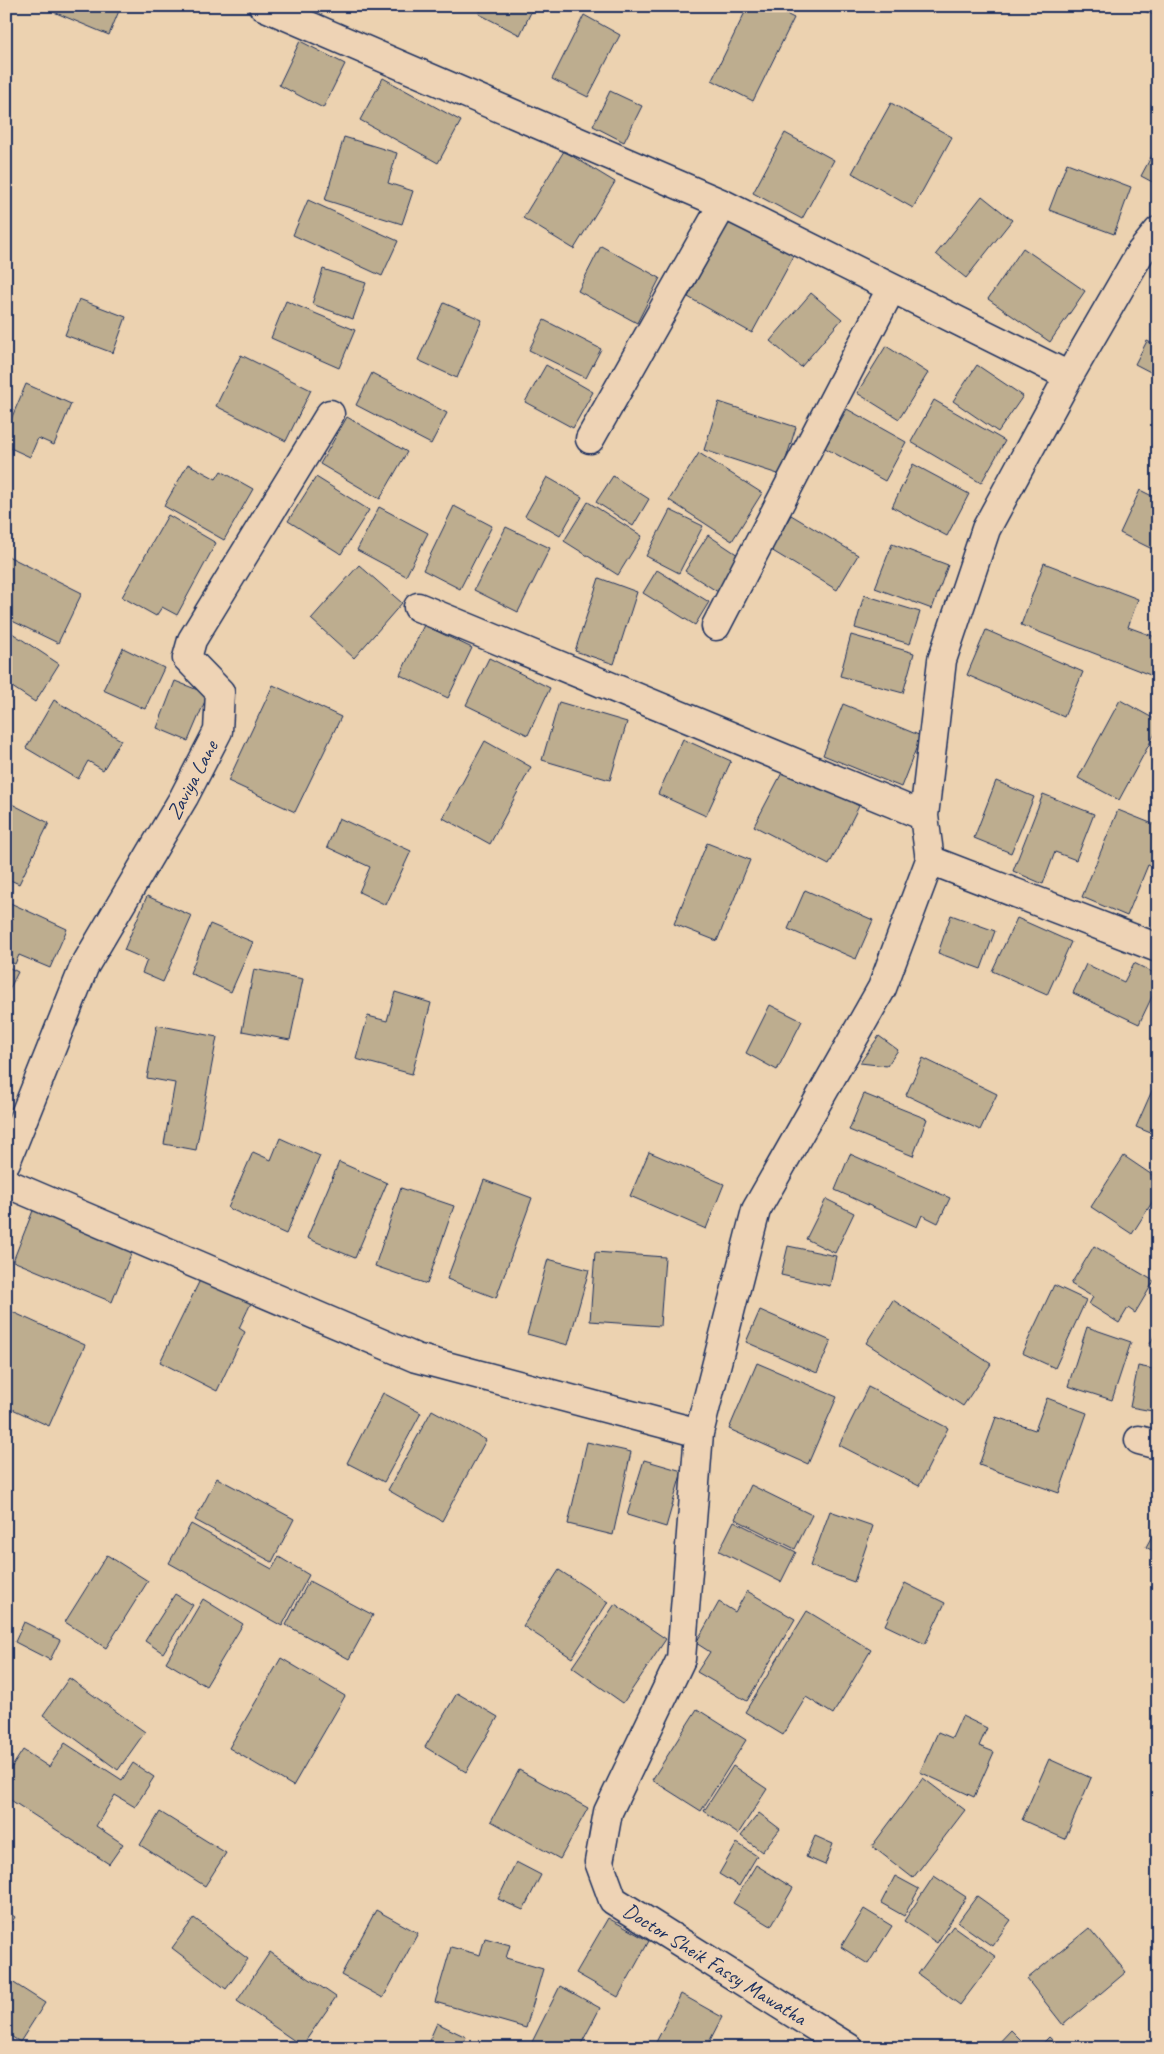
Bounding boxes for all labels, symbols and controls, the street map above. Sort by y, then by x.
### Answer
street label: Zaviya Lane [160,735,224,824]
street label: Doctor Sheik Fassy Mawatha [619,1897,813,2032]

